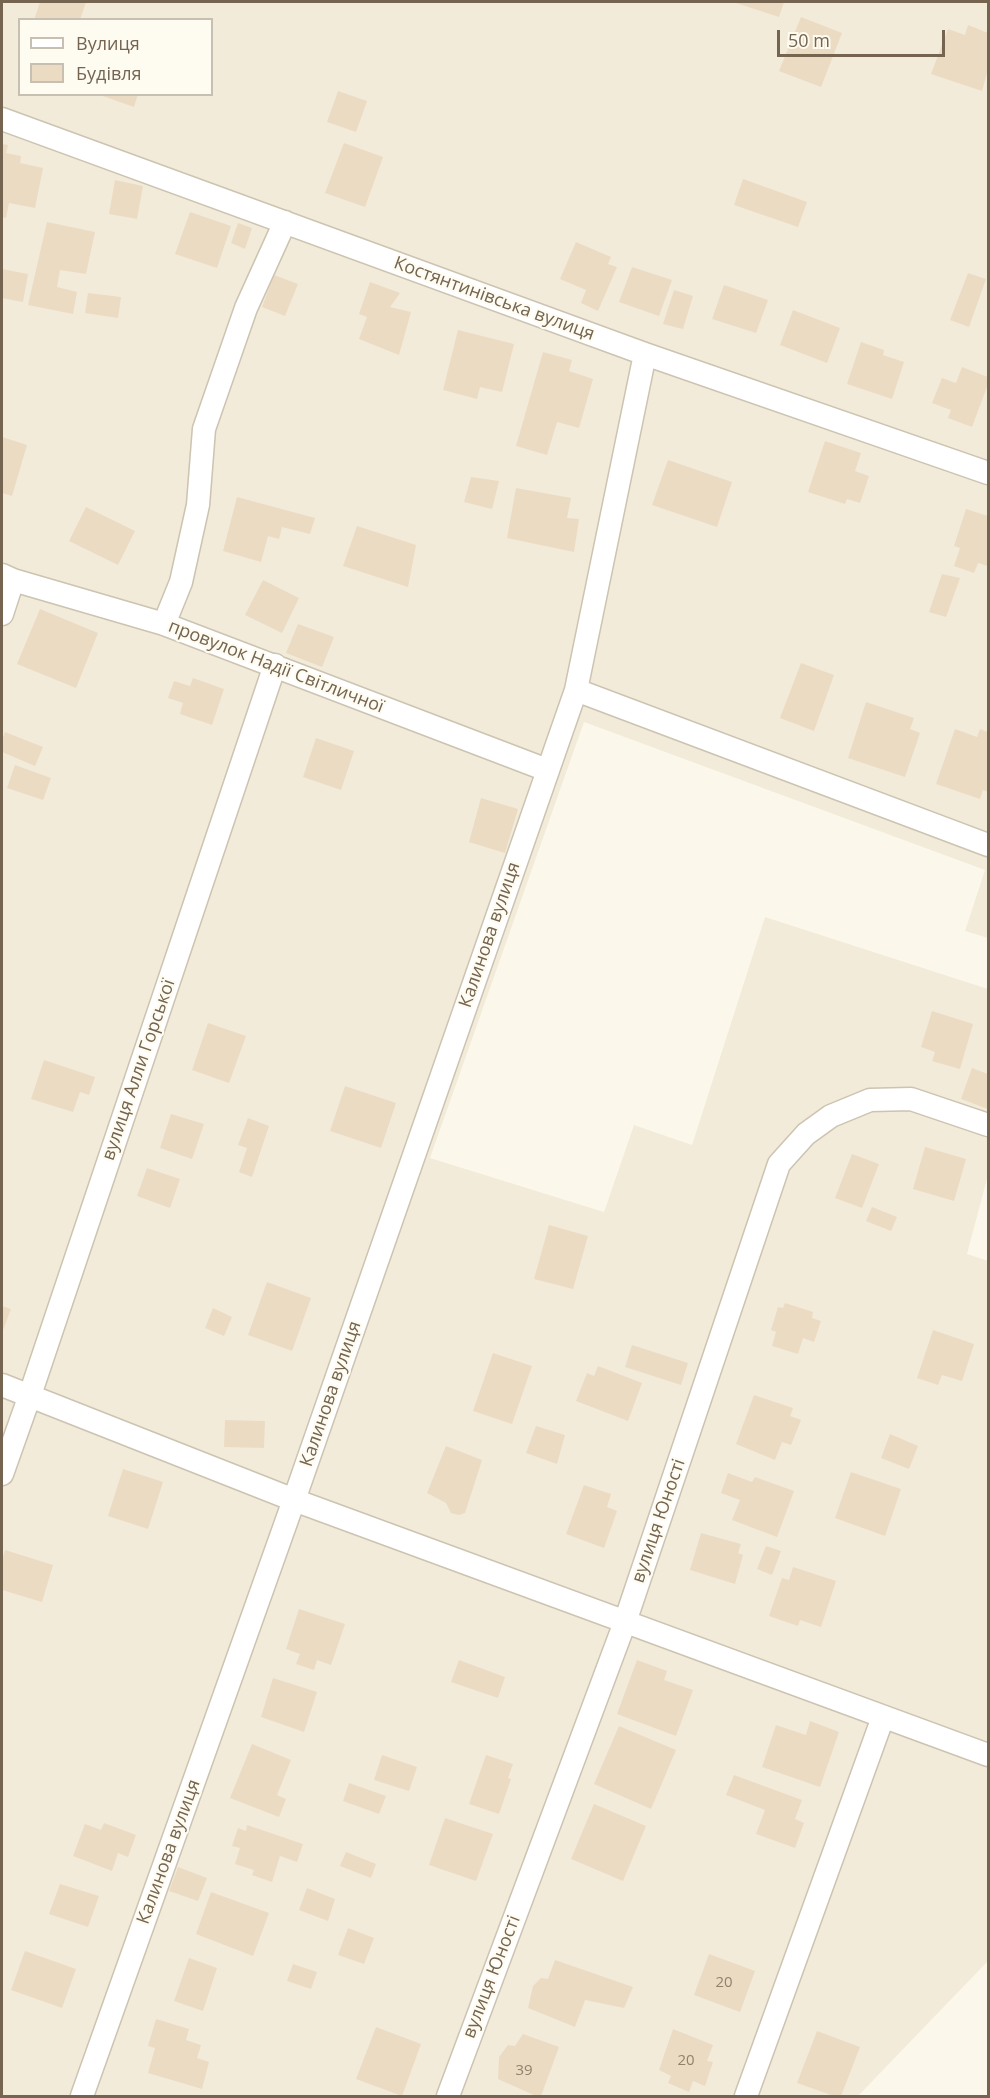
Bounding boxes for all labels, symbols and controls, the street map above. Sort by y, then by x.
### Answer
legend [18,18,213,96]
scale bar [780,18,948,56]
text: 50 m [788,28,830,52]
text: Вулиця [76,31,140,55]
text: Будівля [76,61,142,85]
street label: Костянтинівська вулиця [391,253,597,345]
street label: провулок Надії Світличної [165,616,387,718]
street label: Калинова вулиця [455,859,525,1011]
street label: вулиця Алли Горської [98,977,180,1163]
street label: Калинова вулиця [296,1318,366,1470]
street label: вулиця Юності [628,1456,690,1586]
street label: Калинова вулиця [133,1777,205,1927]
street label: вулиця Юності [459,1913,525,2041]
house number: 20 [715,1974,733,1992]
house number: 20 [677,2052,695,2070]
house number: 39 [515,2062,533,2080]

